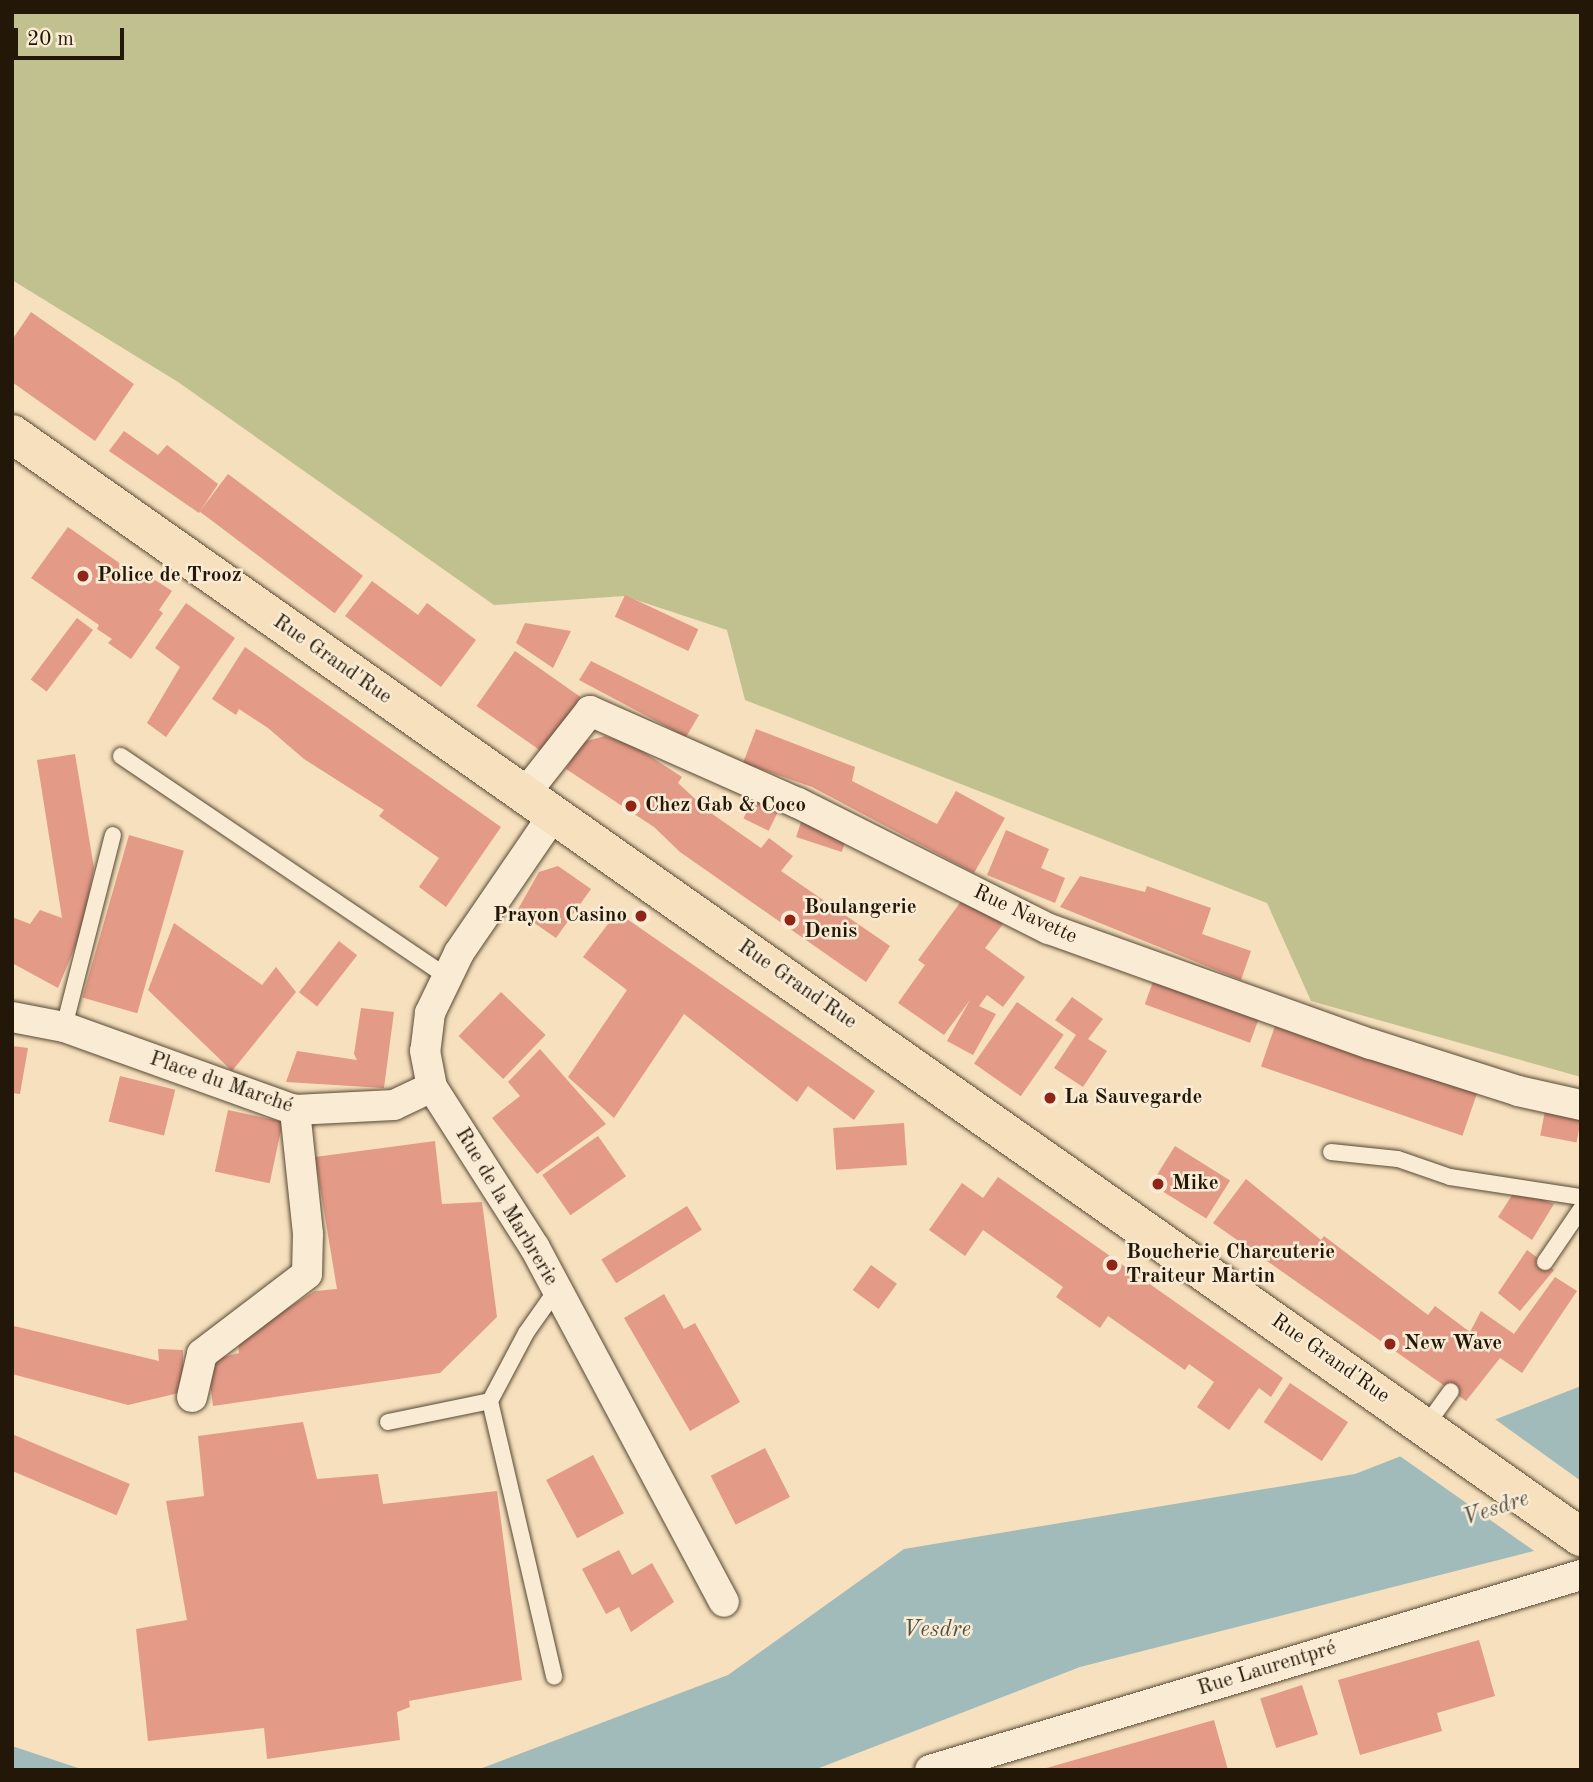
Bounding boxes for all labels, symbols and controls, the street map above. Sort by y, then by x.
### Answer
scale bar [18,14,128,58]
text: 20 m [27,29,74,50]
place label: Police de Trooz [97,563,242,589]
marker: Police de Trooz [75,568,91,584]
street label: Rue Grand'Rue [268,610,396,710]
place label: Chez Gab & Coco [645,793,806,819]
marker: Chez Gab & Coco [623,798,639,814]
street label: Rue Navette [969,880,1081,950]
place label: Boulangerie Denis [804,895,917,945]
place label: Prayon Casino [493,903,627,929]
marker: Prayon Casino [633,908,649,924]
marker: Boulangerie Denis [782,912,798,928]
street label: Rue Grand'Rue [733,935,861,1035]
street label: Place du Marché [146,1047,296,1119]
place label: La Sauvegarde [1064,1085,1202,1111]
marker: La Sauvegarde [1042,1090,1058,1106]
street label: Rue de la Marbrerie [449,1123,563,1291]
place label: Mike [1172,1171,1219,1197]
marker: Mike [1150,1176,1166,1192]
place label: Boucherie Charcuterie Traiteur Martin [1126,1240,1335,1290]
marker: Boucherie Charcuterie Traiteur Martin [1104,1257,1120,1273]
street label: Rue Grand'Rue [1266,1309,1394,1409]
place label: New Wave [1404,1331,1502,1357]
marker: New Wave [1382,1336,1398,1352]
water label: Vesdre [1459,1485,1533,1533]
water label: Vesdre [903,1616,971,1644]
street label: Rue Laurentpré [1195,1636,1339,1702]

